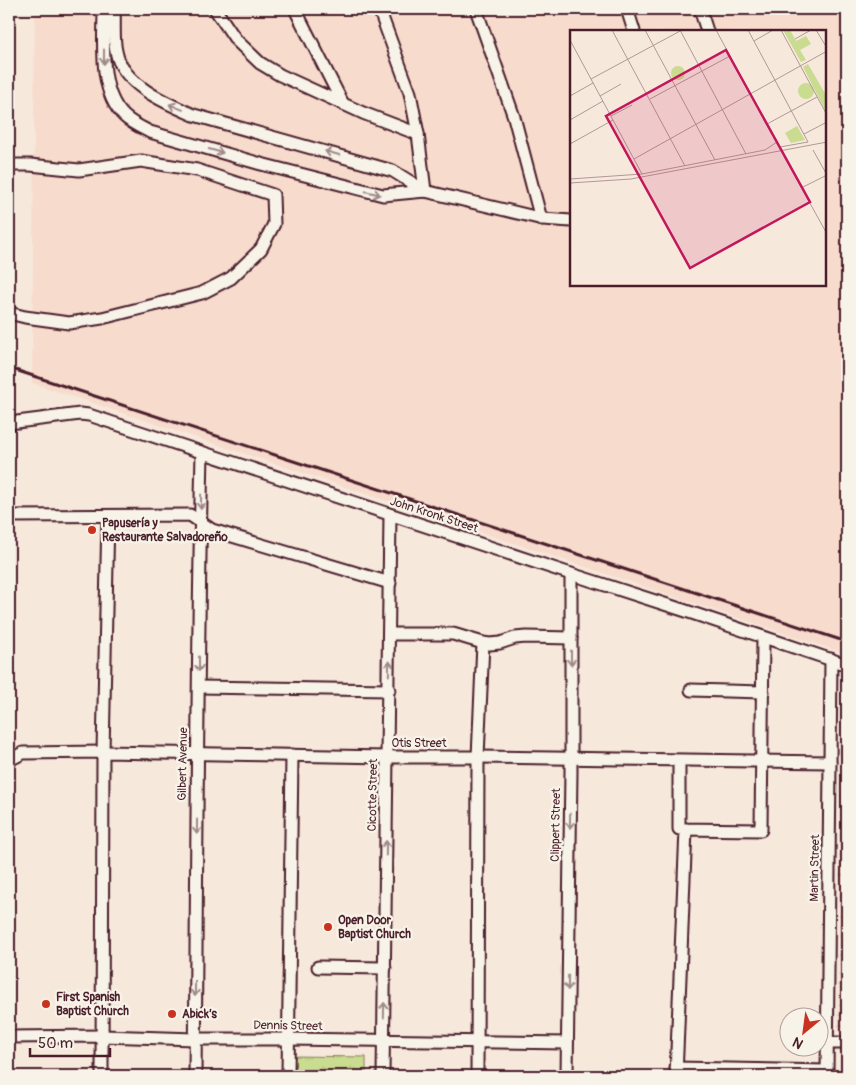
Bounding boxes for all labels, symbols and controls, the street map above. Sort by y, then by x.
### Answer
inset map [570,30,826,286]
one-way arrow [99,49,109,65]
one-way arrow [169,102,184,112]
one-way arrow [207,147,223,157]
one-way arrow [324,148,340,158]
one-way arrow [364,189,380,198]
one-way arrow [196,494,206,510]
street label: John Kronk Street [388,494,480,536]
place label: Papusería y Restaurante Salvadoreño [102,516,228,545]
marker: Papusería y Restaurante Salvadoreño [86,524,98,536]
one-way arrow [566,650,576,666]
one-way arrow [194,656,204,672]
one-way arrow [384,660,394,676]
street label: Gilbert Avenue [175,727,191,801]
street label: Otis Street [391,736,447,751]
street label: Cicotte Street [365,758,381,832]
street label: Clippert Street [548,788,564,862]
one-way arrow [565,812,575,828]
one-way arrow [192,819,201,835]
street label: Martin Street [807,834,823,902]
one-way arrow [381,840,391,856]
place label: Open Door Baptist Church [338,913,411,942]
marker: Open Door Baptist Church [322,921,334,933]
one-way arrow [563,974,573,991]
one-way arrow [191,981,200,997]
place label: First Spanish Baptist Church [56,990,129,1019]
marker: First Spanish Baptist Church [40,998,52,1010]
one-way arrow [379,1002,389,1018]
place label: Abick’s [182,1007,217,1022]
marker: Abick’s [166,1008,178,1020]
north arrow [778,1008,828,1058]
street label: Dennis Street [253,1018,323,1034]
scale bar [30,1025,110,1057]
text: N [790,1033,806,1053]
text: 50 m [38,1034,73,1053]

